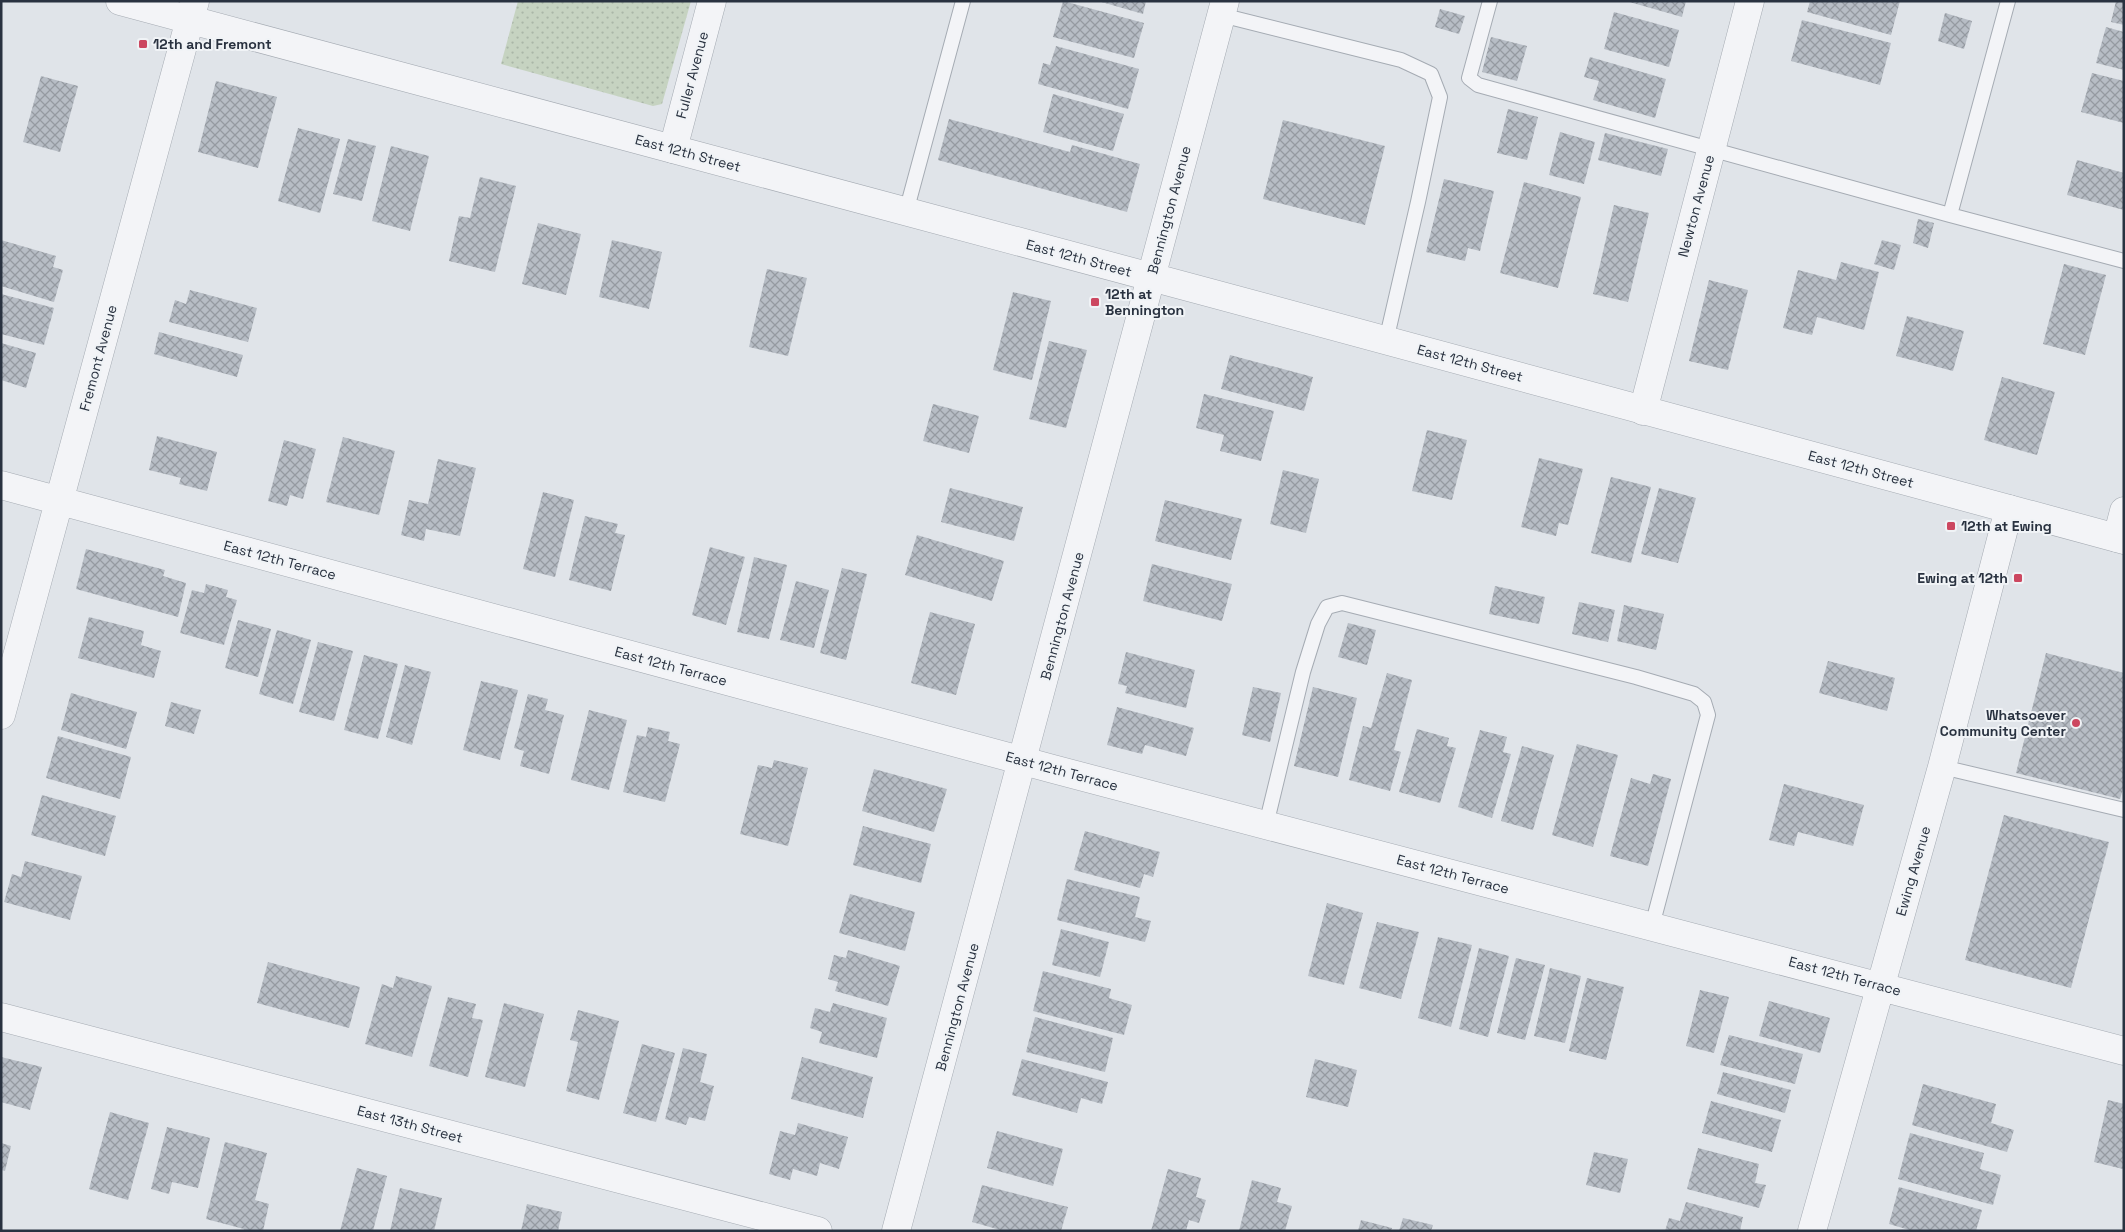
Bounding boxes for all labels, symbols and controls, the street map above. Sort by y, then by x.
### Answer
street label: Fuller Avenue [672,29,712,121]
place label: 12th and Fremont [153,35,272,53]
marker: 12th and Fremont [137,38,149,50]
street label: East 12th Street [633,130,743,176]
street label: Bennington Avenue [1143,144,1195,276]
street label: Newton Avenue [1674,153,1718,259]
street label: East 12th Street [1024,235,1134,281]
place label: 12th at Bennington [1105,285,1184,319]
marker: 12th at Bennington [1089,296,1101,308]
street label: Fremont Avenue [75,303,121,413]
street label: East 12th Street [1415,340,1525,386]
street label: East 12th Street [1806,446,1916,492]
place label: 12th at Ewing [1961,517,2052,535]
marker: 12th at Ewing [1945,520,1957,532]
street label: East 12th Terrace [222,536,338,584]
street label: Bennington Avenue [1036,550,1088,682]
place label: Ewing at 12th [1917,569,2008,587]
marker: Ewing at 12th [2012,572,2024,584]
street label: East 12th Terrace [613,642,729,690]
place label: Whatsoever Community Center [1940,706,2066,740]
marker: Whatsoever Community Center [2070,717,2082,729]
street label: East 12th Terrace [1004,747,1120,795]
street label: Ewing Avenue [1892,824,1934,918]
street label: East 12th Terrace [1395,850,1511,898]
street label: Bennington Avenue [931,941,983,1073]
street label: East 12th Terrace [1787,952,1903,1000]
street label: East 13th Street [355,1101,465,1147]

